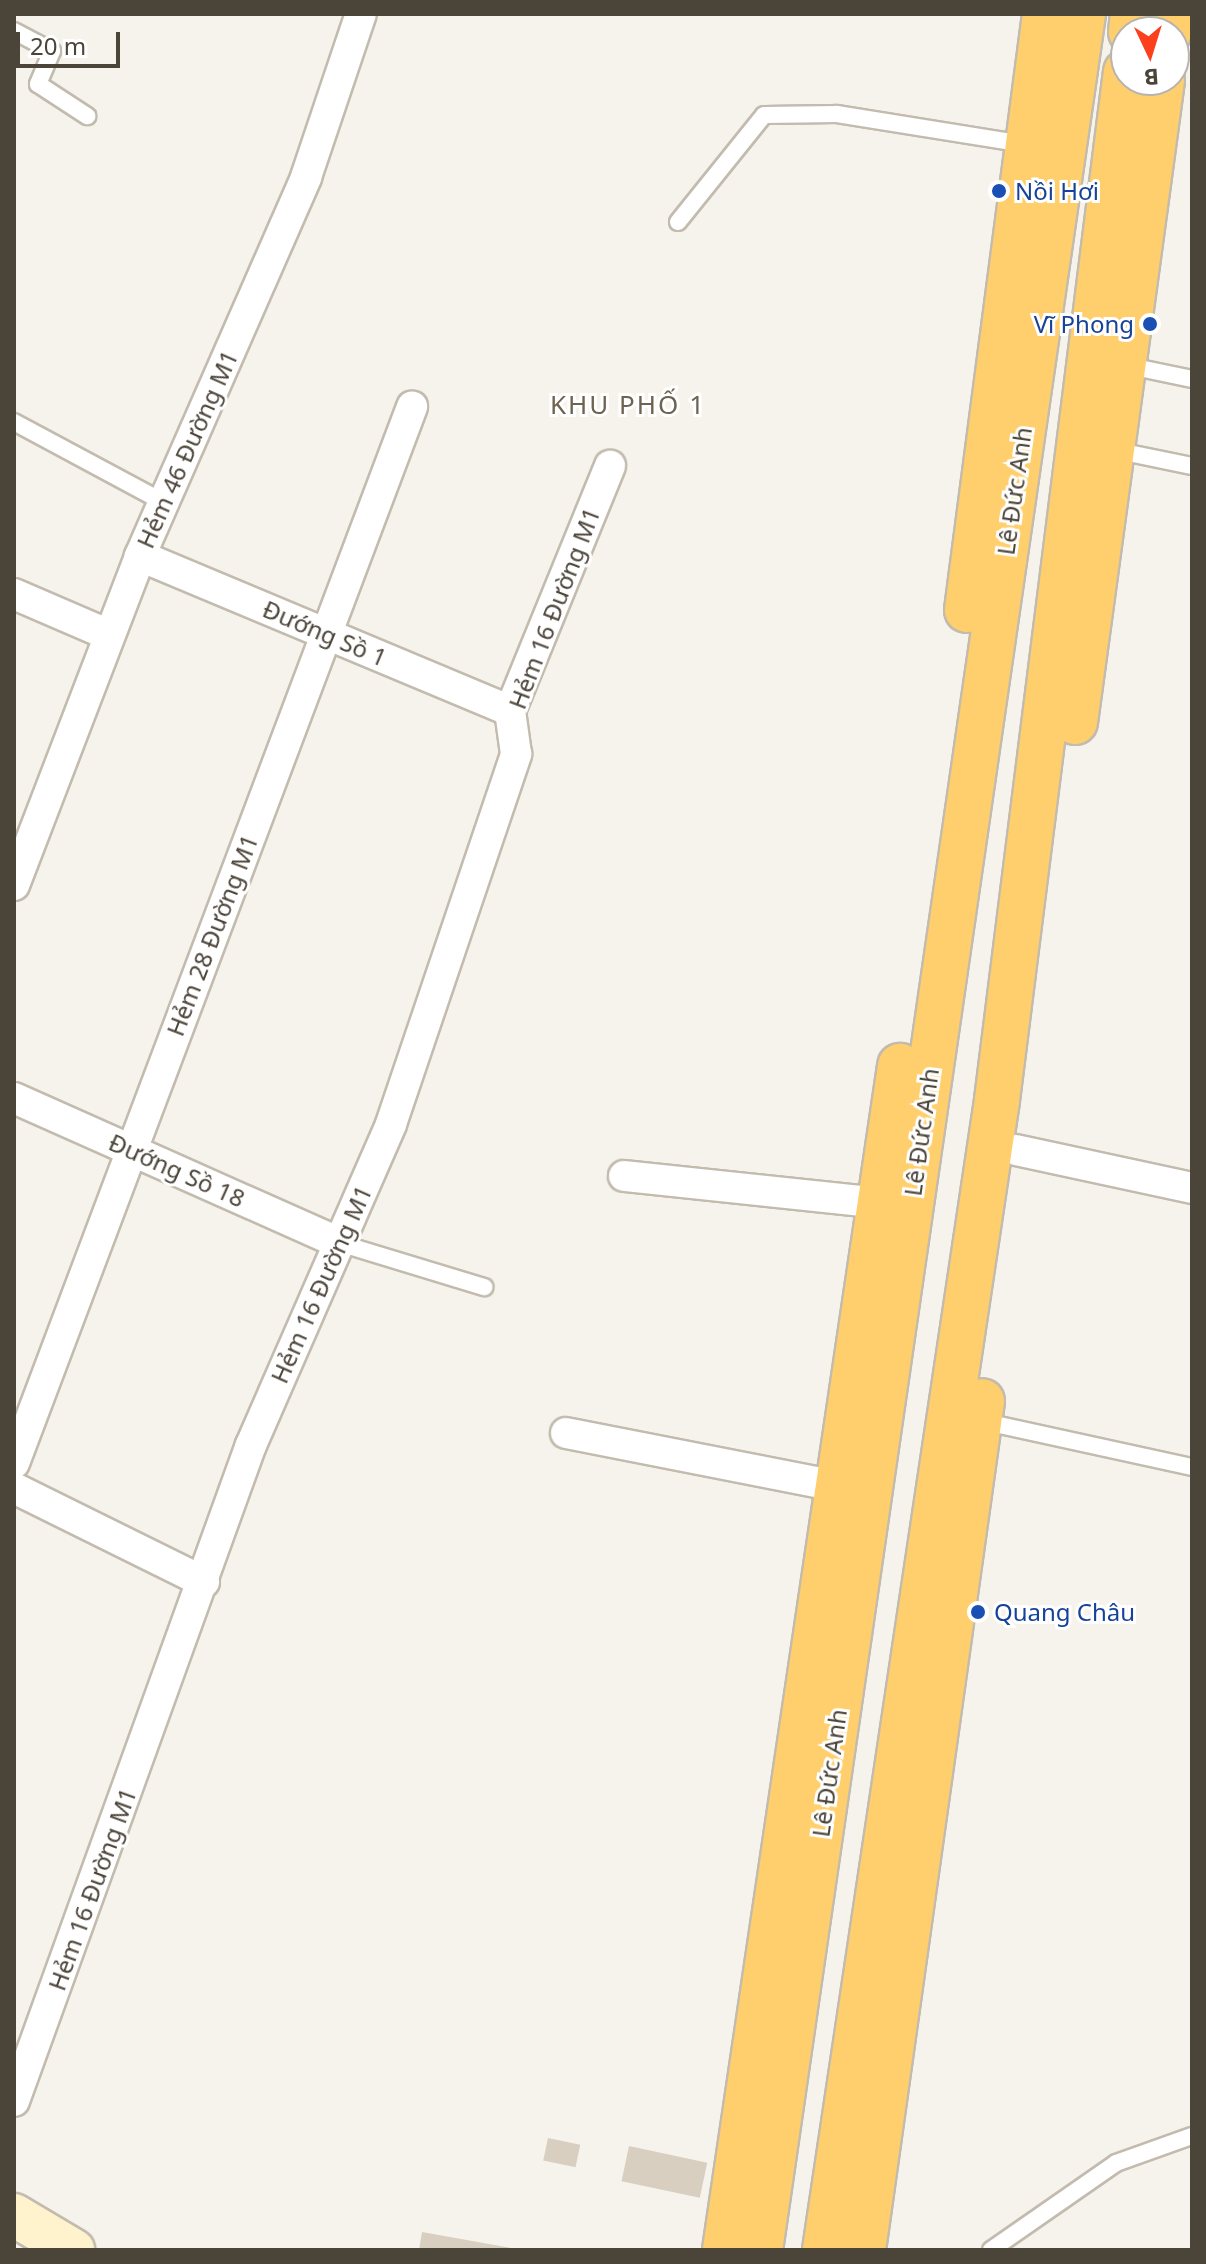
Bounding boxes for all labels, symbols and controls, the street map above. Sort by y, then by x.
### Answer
scale bar [20,16,124,66]
north arrow [1110,16,1190,96]
text: 20 m [30,29,86,62]
text: B [1143,62,1160,93]
place label: Nồi Hơi [1015,177,1099,205]
marker: Nồi Hơi [990,182,1008,200]
place label: Vĩ Phong [1034,310,1134,338]
marker: Vĩ Phong [1141,315,1159,333]
street label: Hẻm 46 Đường M1 [130,346,244,552]
district label: KHU PHỐ 1 [550,389,706,421]
street label: Lê Đức Anh [991,425,1037,557]
street label: Hẻm 16 Đường M1 [502,503,606,713]
street label: Đướng Sồ 1 [259,594,391,672]
street label: Hẻm 28 Đường M1 [160,830,264,1040]
street label: Lê Đức Anh [898,1066,944,1198]
street label: Đướng Sồ 18 [105,1127,249,1213]
street label: Hẻm 16 Đường M1 [264,1181,378,1387]
place label: Quang Châu [994,1598,1135,1626]
marker: Quang Châu [969,1603,987,1621]
street label: Lê Đức Anh [806,1707,852,1839]
street label: Hẻm 16 Đường M1 [42,1784,142,1994]

